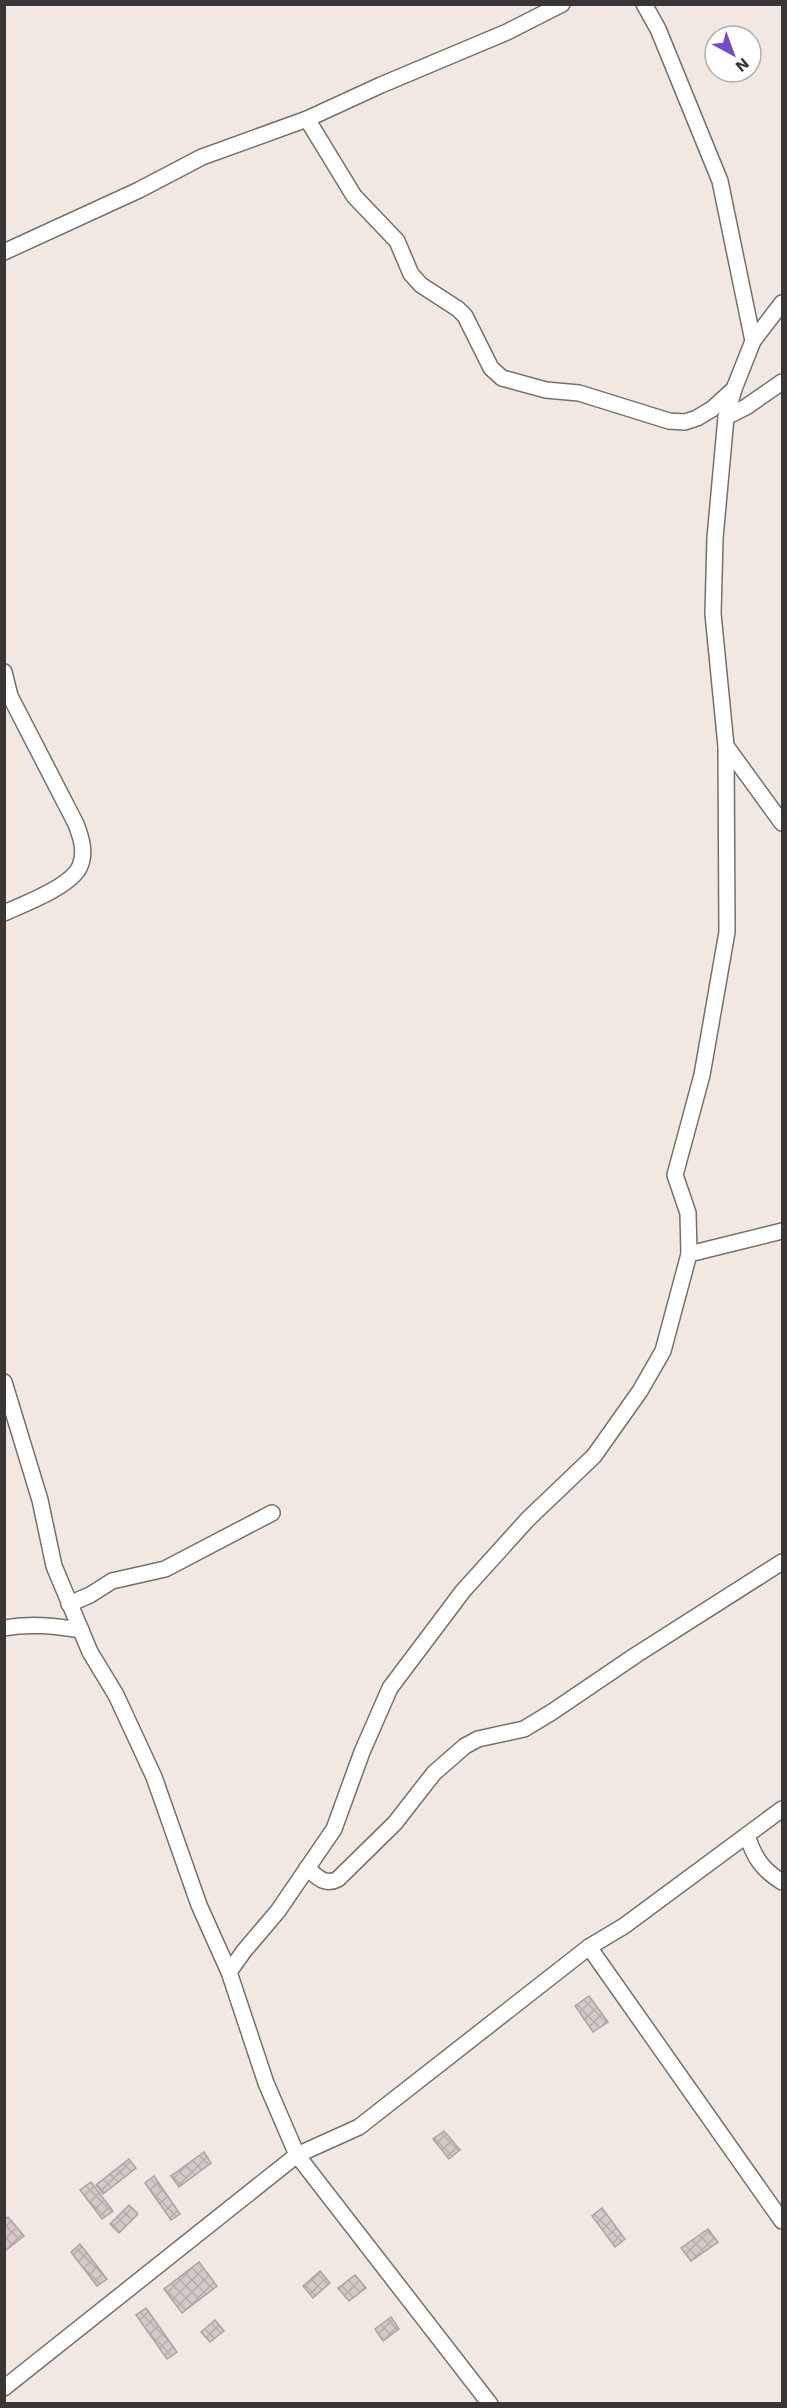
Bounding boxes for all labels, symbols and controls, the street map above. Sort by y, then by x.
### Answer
north arrow [703,24,763,84]
text: N [732,54,753,76]

